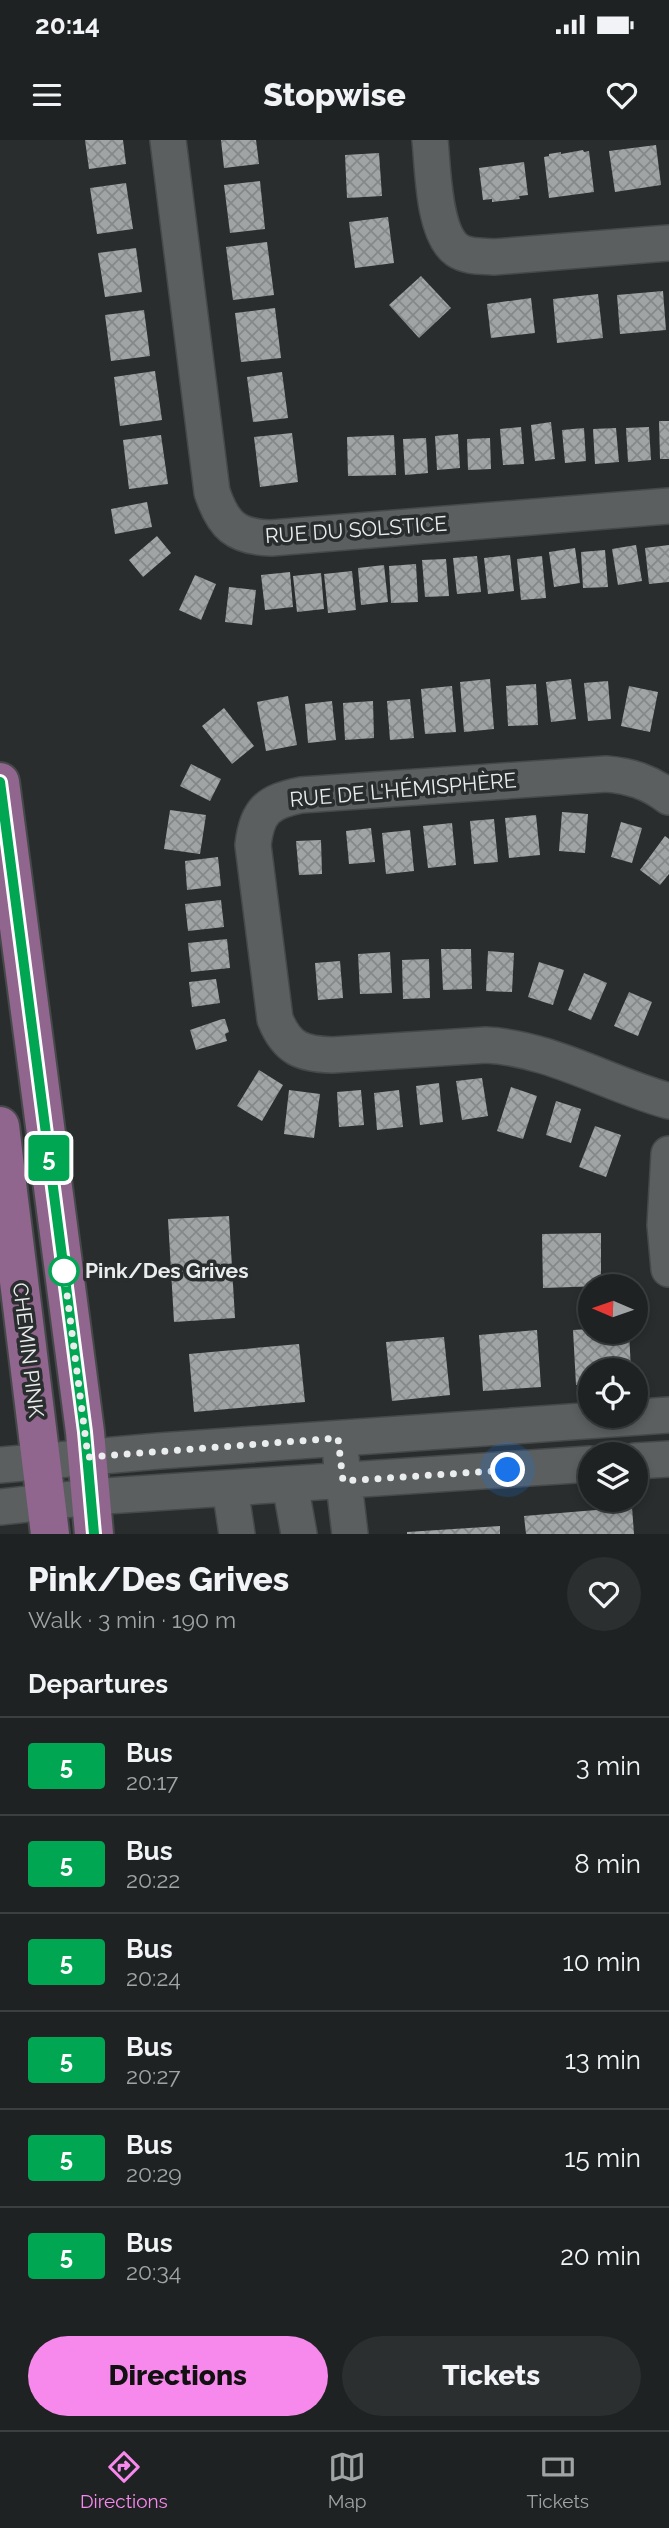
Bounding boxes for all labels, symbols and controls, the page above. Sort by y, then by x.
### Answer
text: 20:14 [35,10,100,40]
icon: menu [28,76,66,114]
text: Stopwise [263,76,406,113]
icon: heart [603,76,641,114]
street label: RUE DU SOLSTICE [264,511,448,548]
street label: RUE DE L'HÉMISPHÈRE [288,767,517,812]
line badge: 5 [26,1135,72,1181]
text: 5 [42,1143,56,1172]
marker: Pink/Des Grives [49,1256,79,1286]
place label: Pink/Des Grives [85,1258,249,1283]
north arrow [578,1274,648,1344]
map controls [578,1274,648,1512]
street label: CHEMIN PINK [8,1281,49,1419]
button: locate [578,1358,648,1428]
button: layers [578,1442,648,1512]
your location [490,1452,525,1487]
button: heart [567,1557,641,1631]
text: Pink/Des Grives [28,1560,289,1599]
text: Walk · 3 min · 190 m [28,1606,236,1633]
text: Departures [28,1669,168,1699]
text: Bus [126,1738,173,1768]
text: 5 [60,1751,73,1780]
text: 3 min [576,1751,641,1781]
text: 20:17 [126,1768,178,1795]
text: Bus [126,1836,173,1866]
text: 5 [60,1849,73,1878]
text: 8 min [574,1849,641,1879]
text: 20:22 [126,1866,180,1893]
text: Bus [126,1934,173,1964]
text: 5 [60,1947,73,1976]
text: 10 min [563,1947,641,1977]
text: 20:24 [126,1964,181,1991]
text: Bus [126,2032,173,2062]
text: 5 [60,2045,73,2074]
text: 13 min [565,2045,641,2075]
text: 20:27 [126,2062,181,2089]
text: Bus [126,2130,173,2160]
text: 5 [60,2143,73,2172]
text: 15 min [564,2143,641,2173]
text: 20:29 [126,2160,182,2187]
text: Bus [126,2228,173,2258]
text: 5 [60,2241,73,2270]
text: 20 min [560,2241,641,2271]
text: 20:34 [126,2258,181,2285]
button: Directions [28,2336,328,2416]
button: Tickets [342,2336,641,2416]
tab: Directions [80,2448,168,2512]
tab: Map [328,2448,367,2512]
tab: Tickets [527,2448,589,2512]

